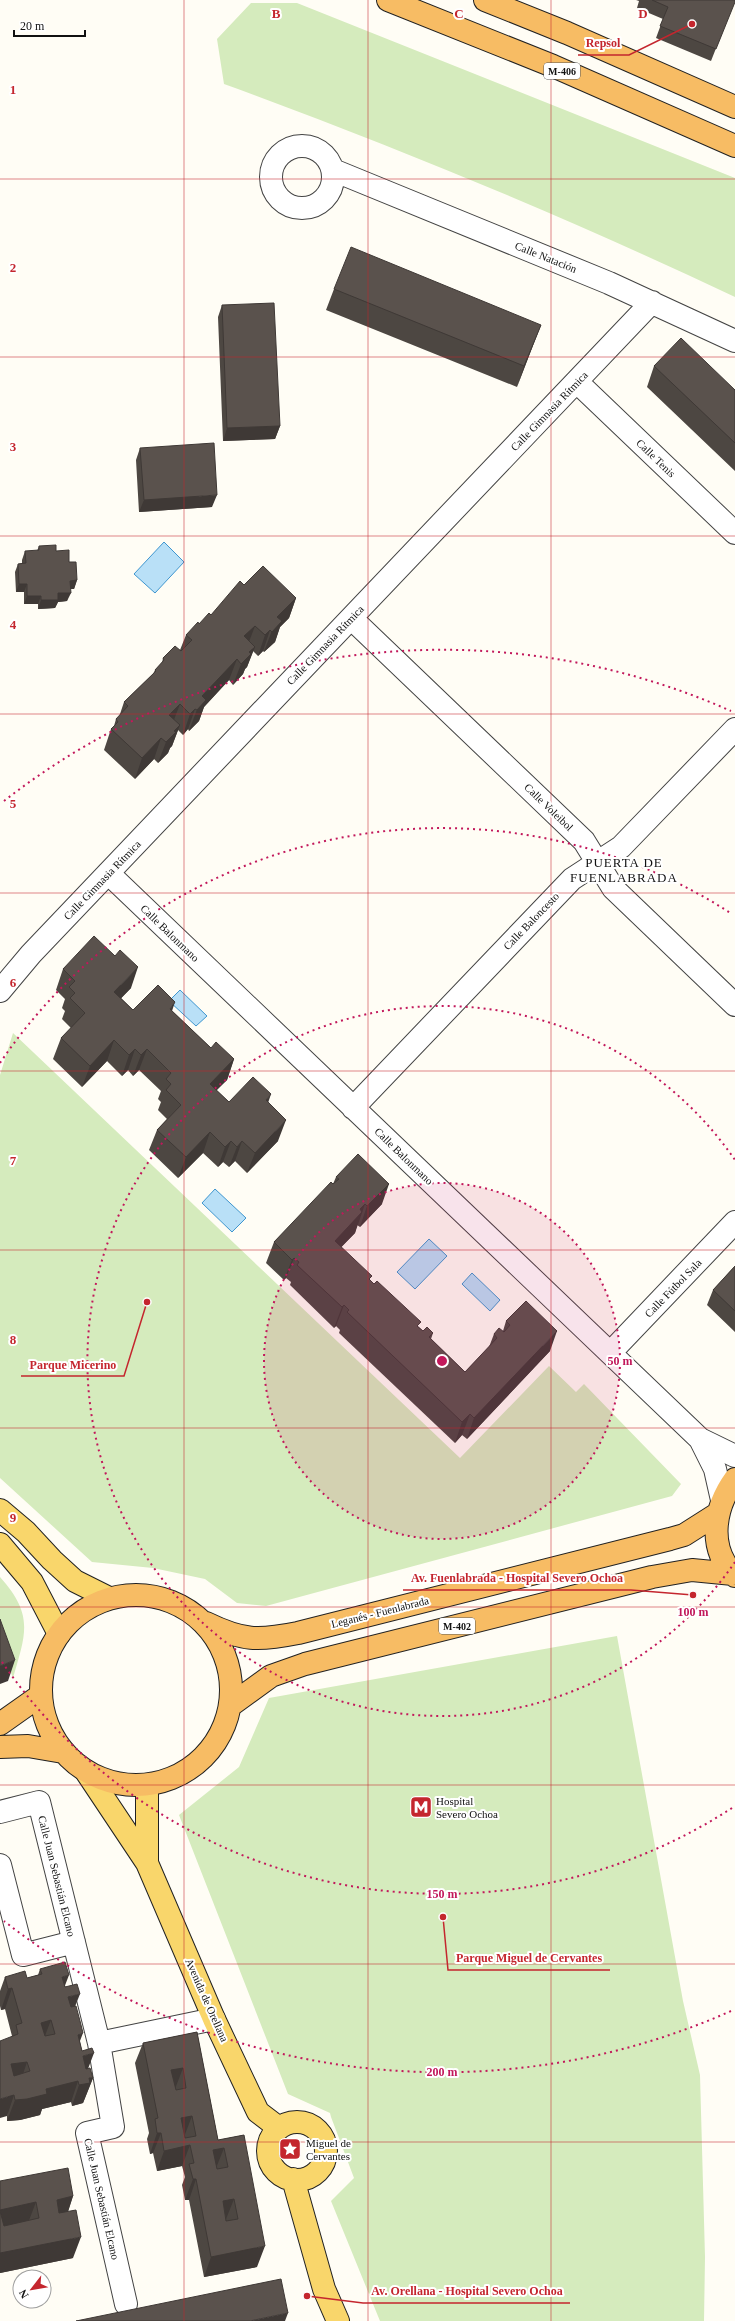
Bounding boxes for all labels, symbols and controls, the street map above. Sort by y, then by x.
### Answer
text: B [272,6,281,21]
text: C [454,6,464,21]
text: D [638,6,648,21]
scale bar [14,12,85,38]
text: 20 m [20,19,45,33]
callout: Repsol [578,31,629,55]
text: Repsol [586,36,621,50]
road number: M-406 [544,63,580,79]
text: 1 [10,82,16,97]
street label: Calle Natación [513,239,579,275]
text: 2 [10,260,16,275]
street label: Calle Gimnasia Rítmica [508,369,590,453]
street label: Calle Tenis [634,437,678,479]
text: 3 [10,439,17,454]
street label: Calle Gimnasia Rítmica [284,603,366,687]
text: 4 [10,617,17,632]
street label: Calle Voleibol [522,781,576,833]
text: 5 [10,796,17,811]
street label: Calle Gimnasia Rítmica [61,838,143,922]
district label: PUERTA DE FUENLABRADA [570,855,678,885]
street label: Calle Baloncesto [501,890,562,952]
street label: Calle Balonmano [138,902,202,964]
text: 6 [10,975,17,990]
street label: Calle Balonmano [372,1125,436,1187]
text: 7 [10,1153,17,1168]
street label: Calle Fútbol Sala [642,1256,704,1320]
text: 8 [10,1332,17,1347]
callout: Parque Micerino [21,1352,124,1376]
centre of rings [435,1354,449,1368]
text: 50 m [608,1354,633,1368]
text: Parque Micerino [30,1358,116,1372]
text: 9 [10,1510,17,1525]
callout: Av. Fuenlabrada - Hospital Severo Ochoa [403,1566,631,1590]
text: Av. Fuenlabrada - Hospital Severo Ochoa [411,1571,623,1585]
street label: Leganés - Fuenlabrada [330,1594,430,1630]
text: 100 m [678,1605,709,1619]
road number: M-402 [439,1618,475,1634]
metro station icon: Hospital Severo Ochoa [408,1794,434,1820]
place label: Hospital Severo Ochoa [436,1795,498,1820]
street label: Calle Juan Sebastián Elcano [36,1814,78,1938]
text: 150 m [427,1887,458,1901]
callout: Parque Miguel de Cervantes [448,1946,610,1970]
text: Parque Miguel de Cervantes [456,1951,602,1965]
street label: Avenida de Orellana [183,1956,231,2044]
text: 200 m [427,2065,458,2079]
place icon: Miguel de Cervantes [277,2136,303,2162]
street label: Calle Juan Sebastián Elcano [82,2137,122,2261]
place label: Miguel de Cervantes [306,2137,351,2162]
north arrow [12,2269,52,2309]
callout: Av. Orellana - Hospital Severo Ochoa [363,2279,570,2303]
text: Av. Orellana - Hospital Severo Ochoa [371,2284,563,2298]
text: N [16,2288,31,2301]

